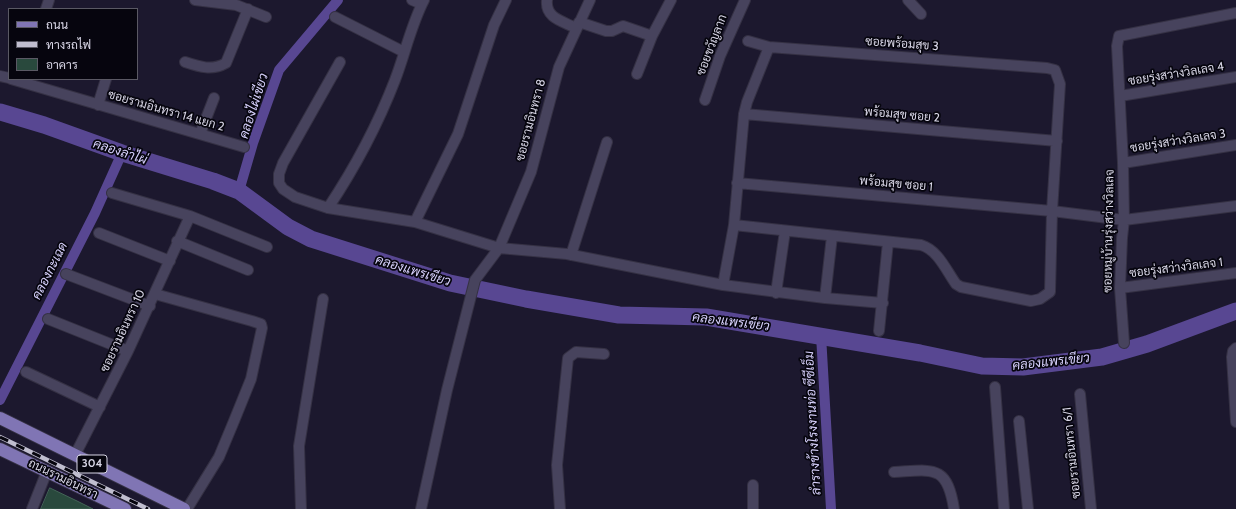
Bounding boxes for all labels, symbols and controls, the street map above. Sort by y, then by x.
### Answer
legend [8,8,138,80]
street label: ซอยขวัญลาก [694,12,730,78]
text: ถนน [46,17,68,32]
street label: ซอยพร้อมสุข 3 [865,34,939,54]
text: ทางรถไฟ [46,37,91,52]
text: อาคาร [46,57,78,72]
street label: ซอยรุ่งสว่างวิลเลจ 4 [1127,59,1225,89]
water label: คลองไผ่เขียว [236,71,272,141]
street label: ซอยรามอินทรา 8 [513,77,549,163]
street label: ซอยรามอินทรา 14 แยก 2 [106,87,226,135]
street label: พร้อมสุข ซอย 2 [864,105,940,125]
street label: ซอยรุ่งสว่างวิลเลจ 3 [1129,126,1227,156]
water label: คลองลำไผ่ [91,136,149,168]
street label: ซอยหมู่บ้านรุ่งสว่างวิลเลจ [1101,169,1117,293]
street label: พร้อมสุข ซอย 1 [859,174,933,194]
water label: คลองกะเฉด [29,240,71,302]
water label: คลองแพรเขียว [373,252,453,290]
street label: ซอยรุ่งสว่างวิลเลจ 1 [1128,255,1224,281]
street label: ซอยรามอินทรา 10 [98,287,148,375]
water label: คลองแพรเขียว [691,310,771,334]
water label: คลองแพรเขียว [1011,350,1091,374]
water label: ลำรางข้างโรงงานท่อ ซีซีเอ็ม [801,351,825,495]
street label: ซอยรามอินทรา 6/1 [1060,407,1084,499]
road number: 304 [77,455,107,473]
street label: ถนนรามอินทรา [26,456,100,502]

